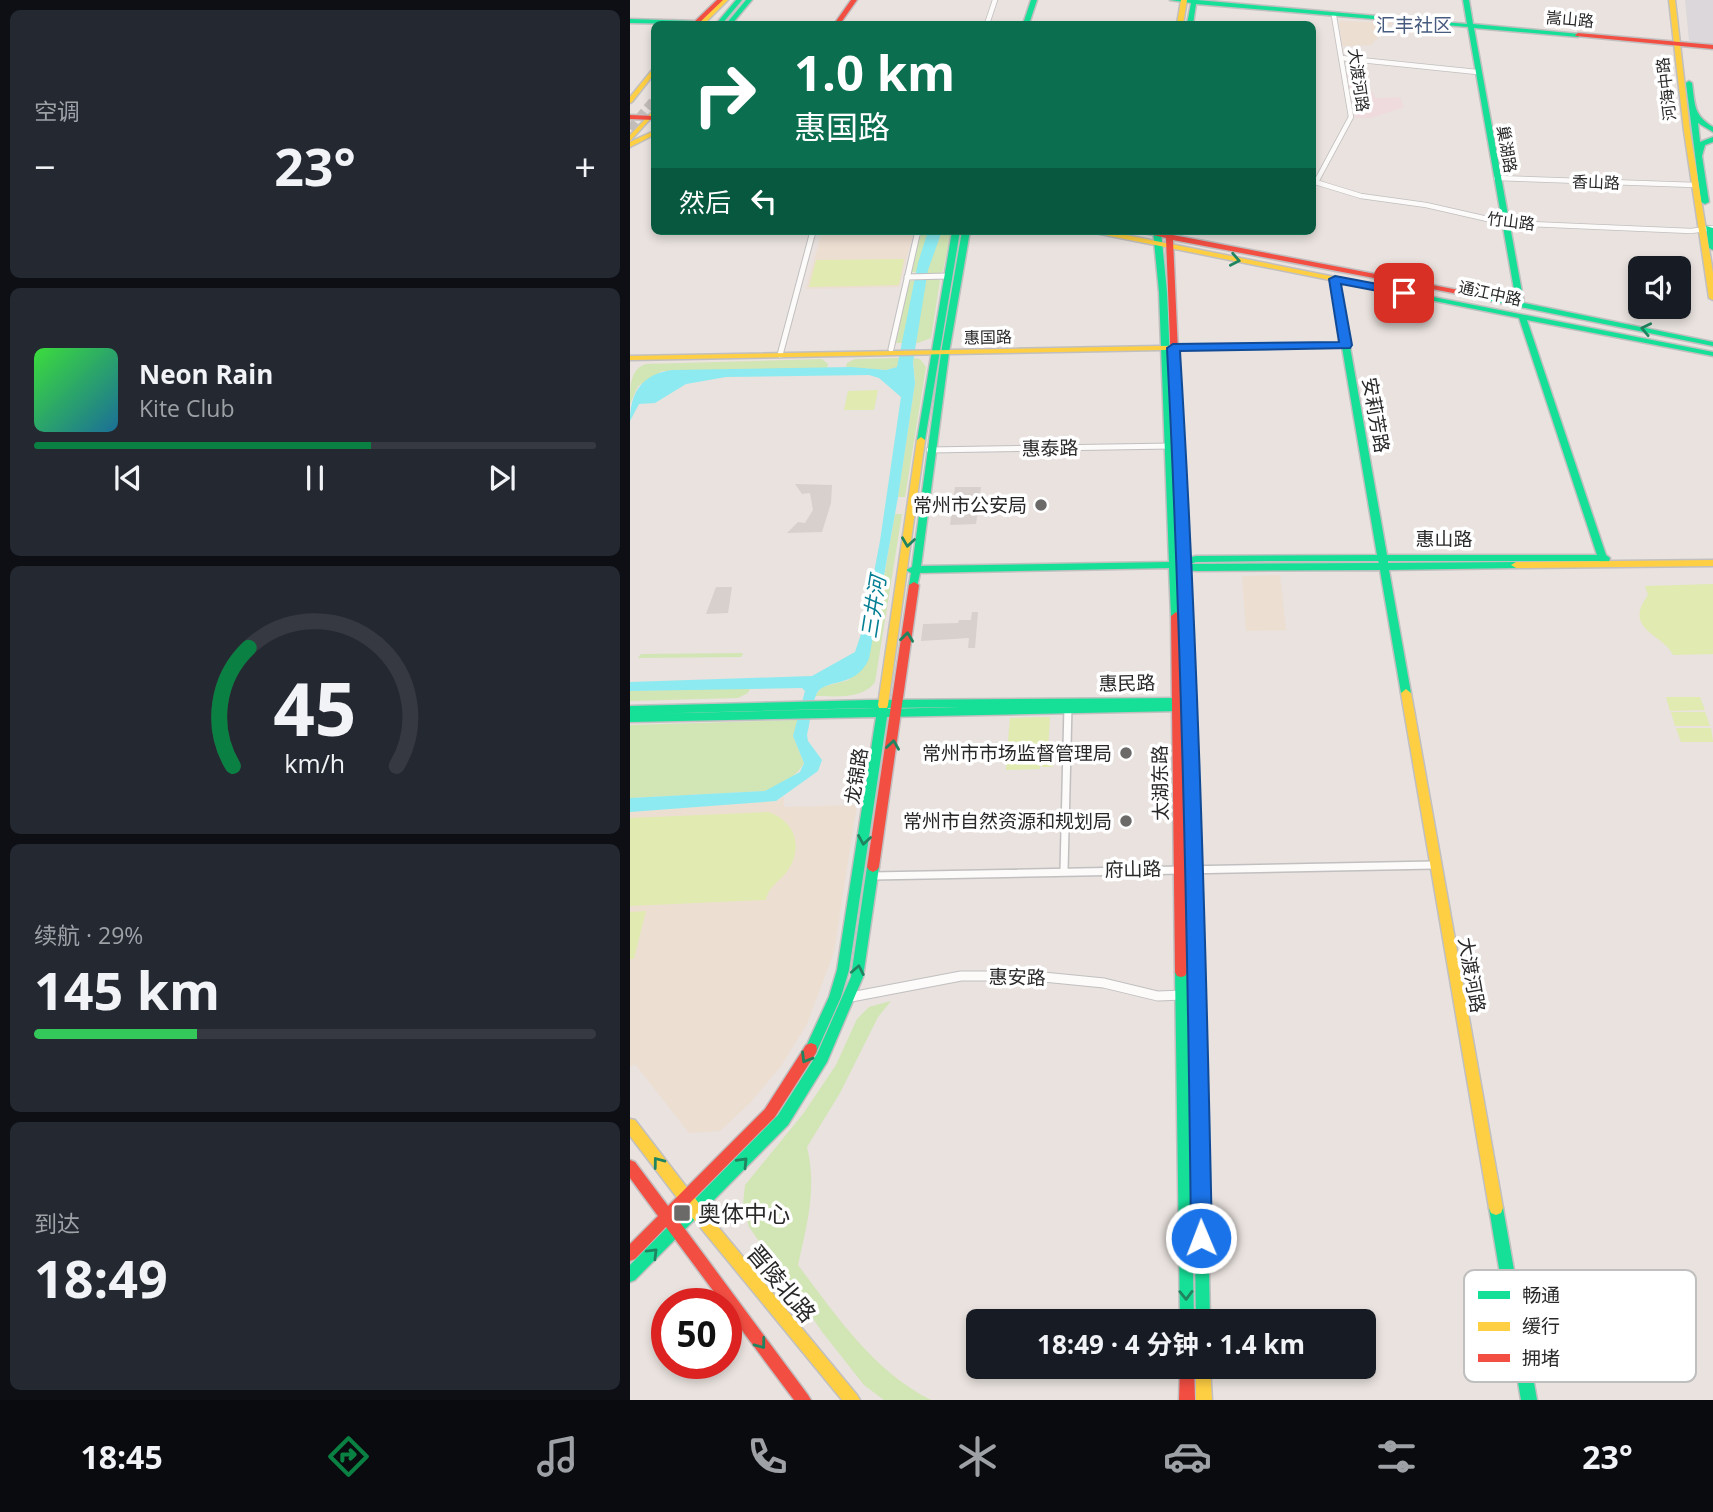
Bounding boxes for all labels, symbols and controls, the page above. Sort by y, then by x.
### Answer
street label: 嵩山路 [1545,6,1595,32]
district label: 汇丰社区 [1376,12,1452,38]
text: 1.0 km [794,39,955,105]
street label: 大渡河路 [1344,47,1374,113]
icon: right [679,49,770,140]
street label: 河海中路 [1651,56,1681,122]
text: 空调 [34,95,80,127]
text: 惠国路 [794,105,890,148]
street label: 巢湖路 [1492,123,1522,175]
text: 23° [274,130,356,201]
text: − [34,140,56,192]
text: + [574,140,596,192]
street label: 香山路 [1572,170,1620,194]
icon: left [745,182,783,220]
text: 然后 [679,184,731,220]
street label: 竹山路 [1486,207,1536,235]
one-way arrow [1229,252,1241,267]
map controls [1628,256,1691,319]
button: sound [1628,256,1691,319]
pin [1374,263,1434,323]
icon: arrive [1385,274,1423,312]
street label: 通江中路 [1456,276,1524,310]
one-way arrow [1640,323,1652,338]
street label: 惠国路 [964,326,1012,348]
text: Neon Rain [139,356,273,392]
street label: 安莉芳路 [1357,375,1395,455]
text: Kite Club [139,392,234,424]
street label: 惠泰路 [1021,435,1079,461]
icon: previous [109,459,147,497]
icon: pause [296,459,334,497]
icon: next [483,459,521,497]
place label: 常州市公安局 [913,492,1027,518]
marker: 常州市公安局 [1033,497,1049,513]
street label: 惠山路 [1415,526,1473,552]
one-way arrow [900,536,915,548]
water label: 三井河 [854,570,892,640]
one-way arrow [899,631,914,642]
text: 45 [273,658,357,757]
street label: 惠民路 [1098,670,1156,696]
one-way arrow [885,739,900,751]
place label: 常州市市场监督管理局 [922,740,1112,766]
marker: 常州市市场监督管理局 [1118,745,1134,761]
street label: 太湖东路 [1146,745,1174,821]
text: km/h [285,746,345,780]
street label: 龙锦路 [839,746,873,806]
place label: 常州市自然资源和规划局 [903,808,1112,834]
marker: 常州市自然资源和规划局 [1118,813,1134,829]
one-way arrow [857,834,872,846]
street label: 府山路 [1104,856,1162,882]
text: 续航 · 29% [34,919,143,951]
street label: 大渡河路 [1453,935,1491,1015]
text: 145 km [34,954,220,1025]
one-way arrow [850,964,865,975]
street label: 惠安路 [988,964,1046,990]
one-way arrow [801,1050,814,1063]
one-way arrow [653,1157,666,1170]
one-way arrow [734,1157,747,1170]
place label: 奥体中心 [698,1197,790,1229]
position arrow [1164,1201,1238,1275]
marker: 奥体中心 [672,1203,692,1223]
text: 到达 [34,1207,80,1239]
street label: 晋陵北路 [740,1237,824,1329]
text: 18:49 [34,1242,168,1313]
one-way arrow [644,1248,657,1261]
legend [1464,1270,1696,1382]
text: 畅通 [1522,1282,1560,1308]
speed limit sign: 50 [651,1288,742,1379]
one-way arrow [1178,1290,1194,1300]
text: 缓行 [1522,1313,1560,1339]
text: 18:49 · 4 分钟 · 1.4 km [1037,1326,1305,1362]
one-way arrow [752,1336,765,1348]
text: 拥堵 [1522,1345,1560,1371]
icon: directions [324,1432,373,1481]
icon: music [533,1432,582,1481]
icon: phone [743,1432,792,1481]
icon: climate [953,1432,1002,1481]
icon: car [1163,1432,1212,1481]
icon: filters [1372,1432,1421,1481]
text: 18:45 [80,1435,163,1478]
text: 23° [1582,1435,1633,1478]

